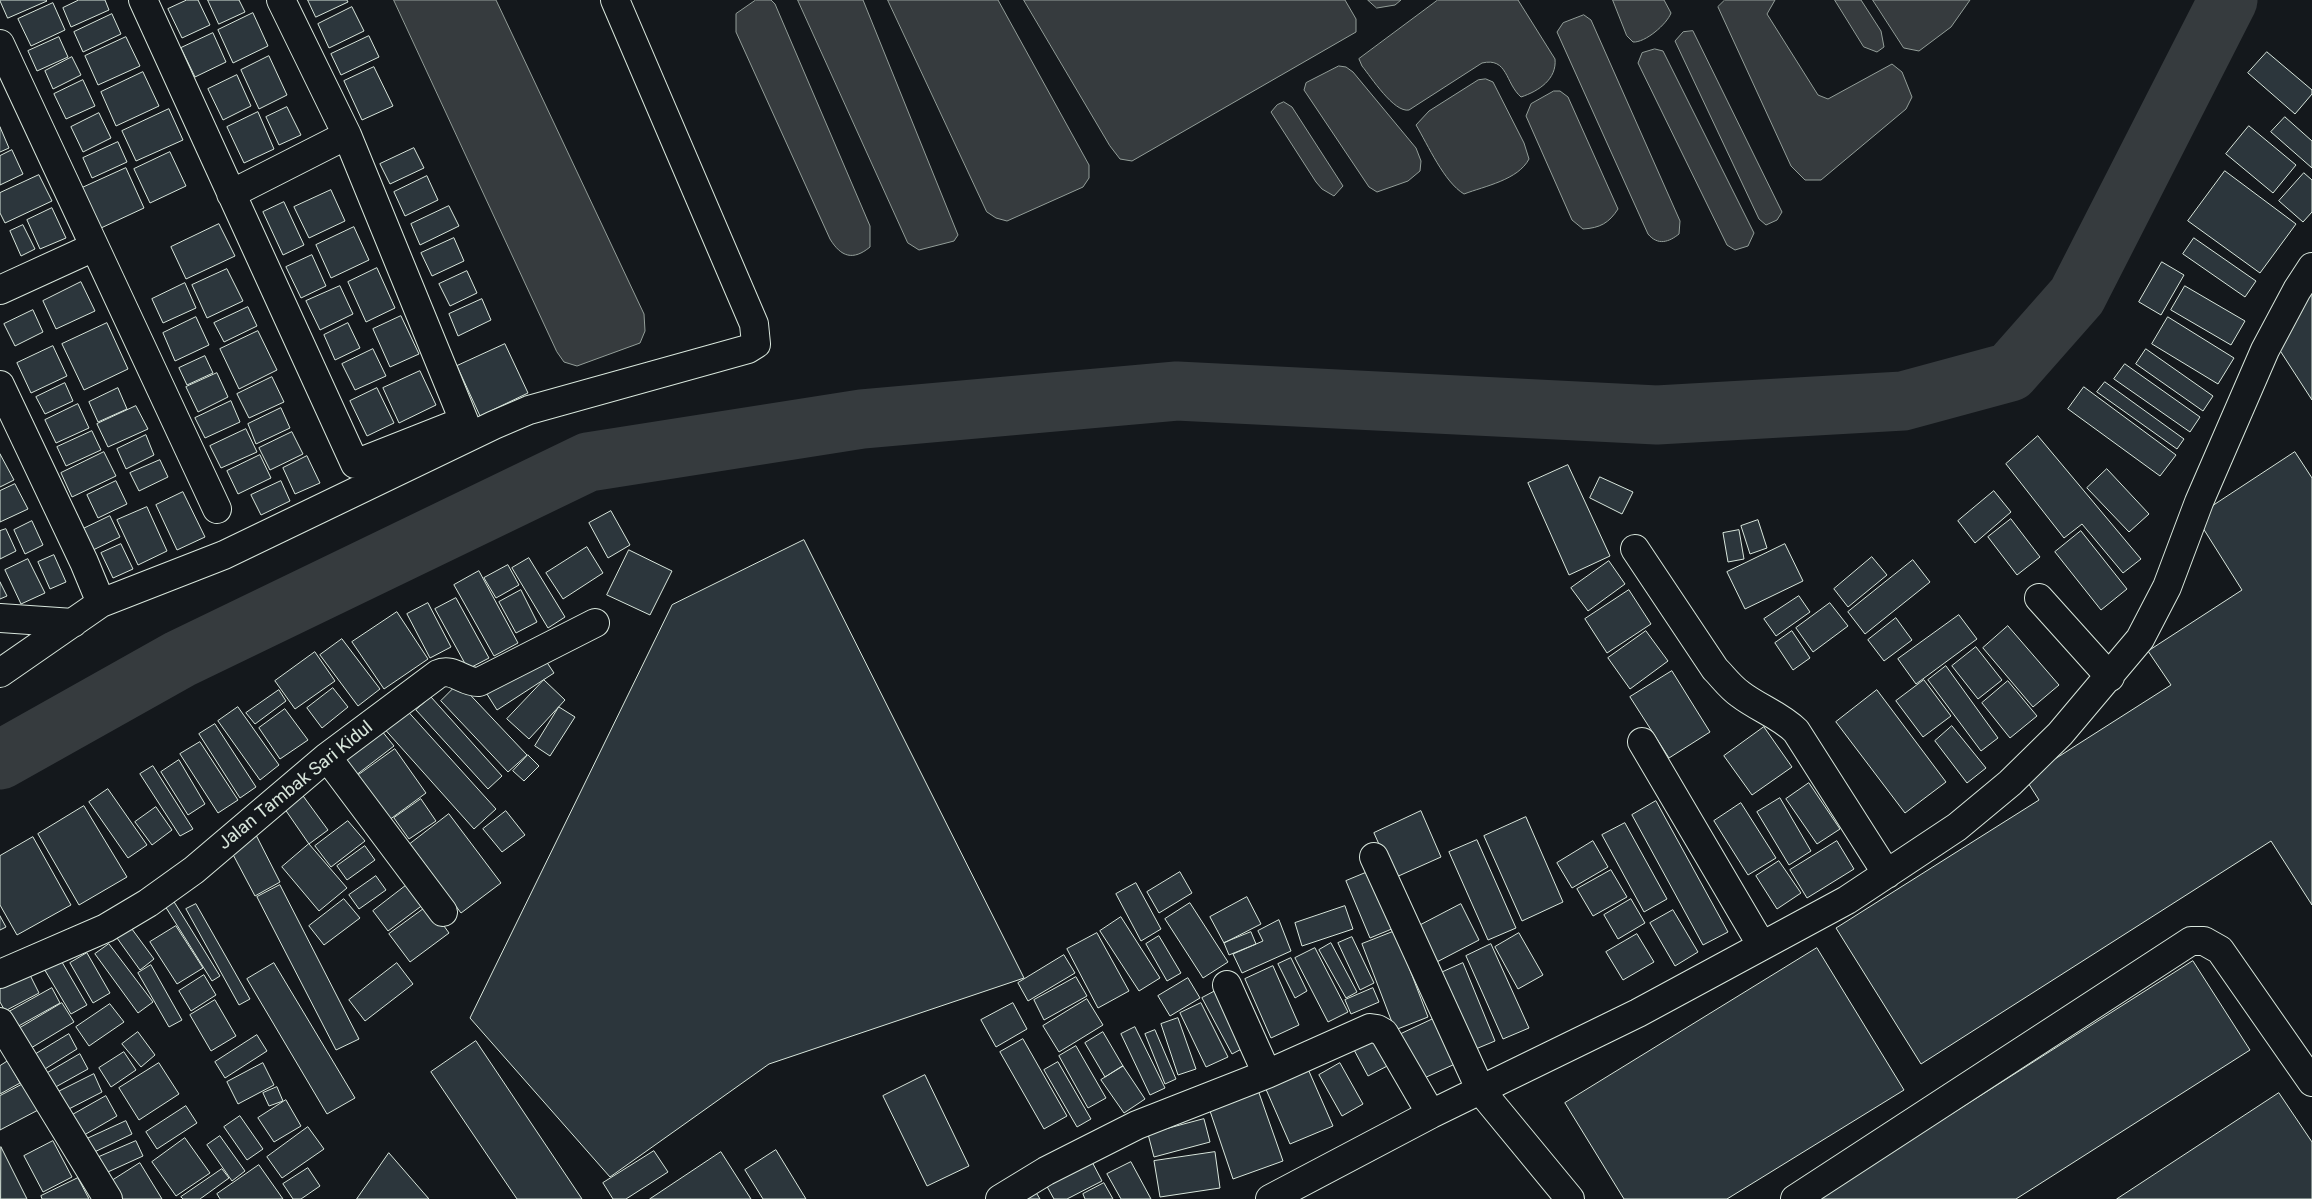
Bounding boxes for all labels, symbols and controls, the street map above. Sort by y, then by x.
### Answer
street label: Jalan Tambak Sari Kidul [214,717,378,855]

